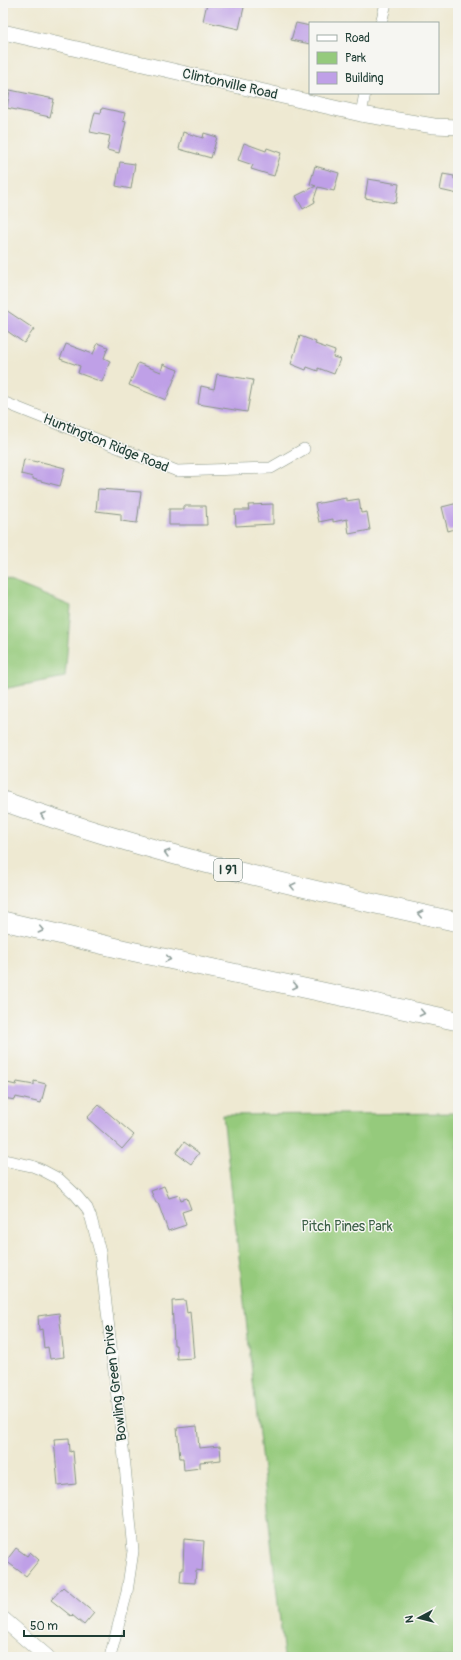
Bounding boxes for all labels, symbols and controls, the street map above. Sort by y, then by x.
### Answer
legend [309,22,439,94]
text: Road [345,31,370,46]
text: Park [345,51,366,66]
street label: Clintonville Road [181,65,280,103]
text: Building [345,71,384,86]
street label: Huntington Ridge Road [41,410,171,476]
one-way arrow [39,811,46,820]
one-way arrow [164,849,171,858]
road number: I 91 [214,859,242,881]
one-way arrow [290,882,296,890]
one-way arrow [417,910,423,919]
one-way arrow [38,926,44,934]
one-way arrow [165,954,171,962]
one-way arrow [292,981,298,989]
one-way arrow [419,1008,425,1017]
park label: Pitch Pines Park [301,1218,393,1235]
street label: Bowling Green Drive [99,1324,131,1442]
north arrow [399,1598,439,1638]
scale bar [24,1612,124,1638]
text: N [403,1614,416,1624]
text: 50 m [30,1619,58,1634]

